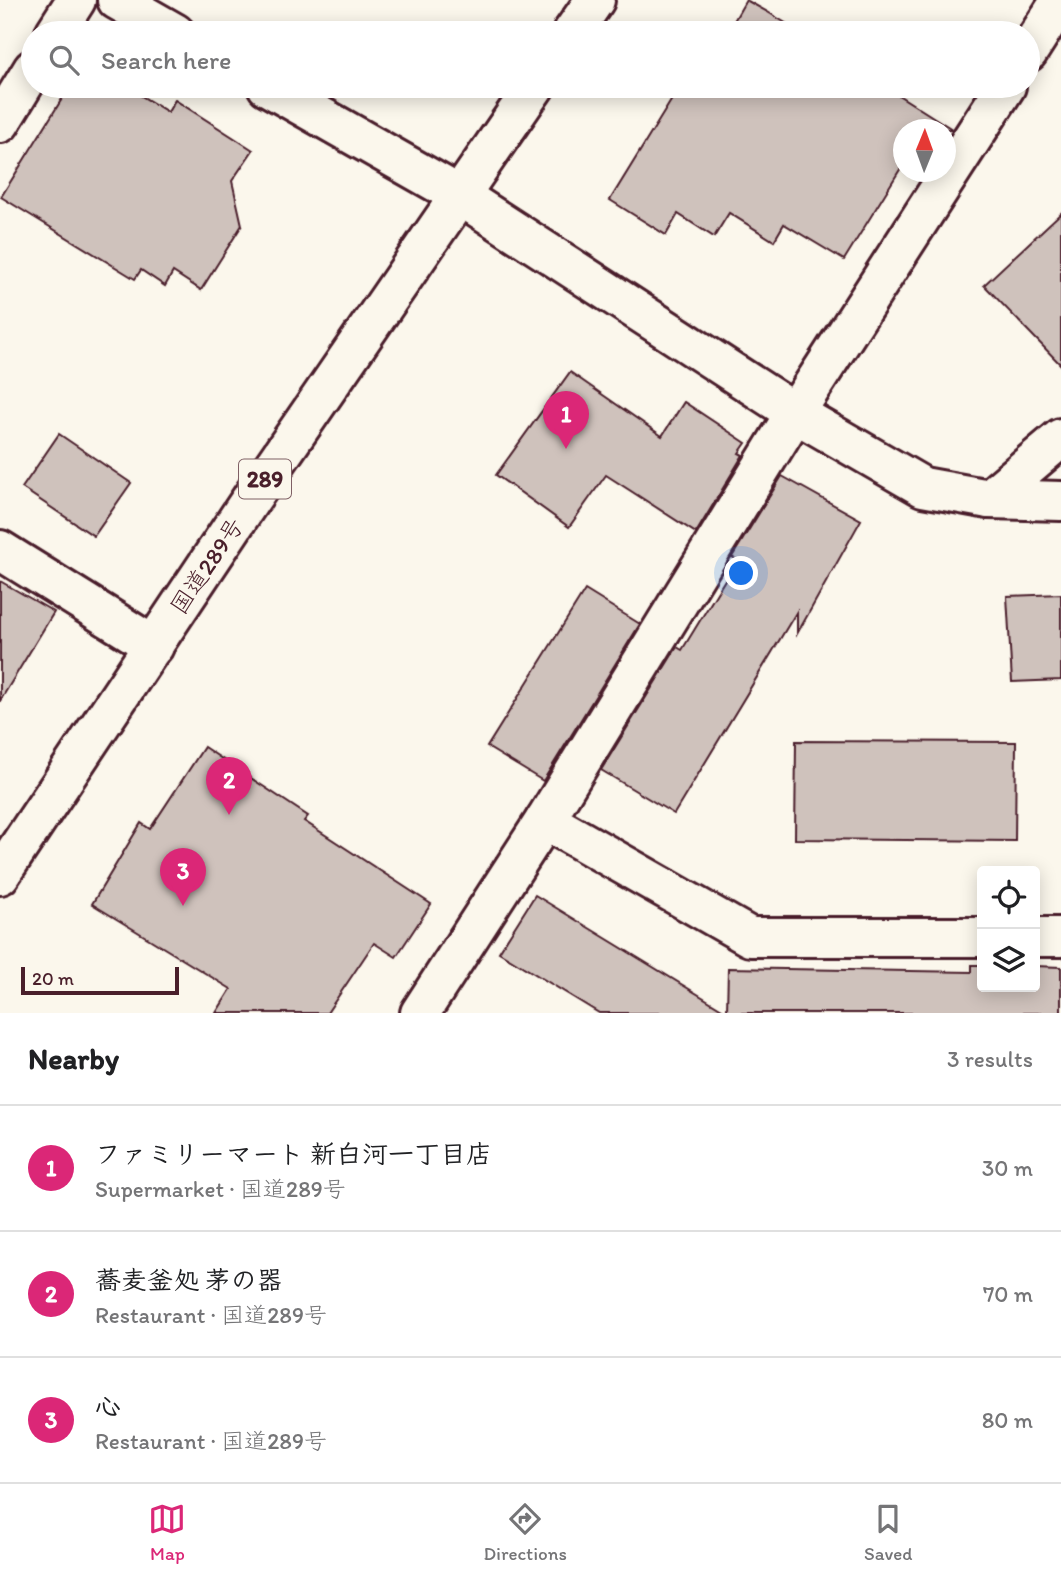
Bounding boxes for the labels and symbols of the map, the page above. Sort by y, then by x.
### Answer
north arrow [893,119,956,182]
pin: 1 [543,391,589,449]
road number: 289 [239,460,291,499]
street label: 国道289号 [164,512,249,620]
your location [724,556,758,590]
pin: 2 [206,757,252,815]
pin: 3 [160,848,206,906]
scale bar [21,964,178,996]

